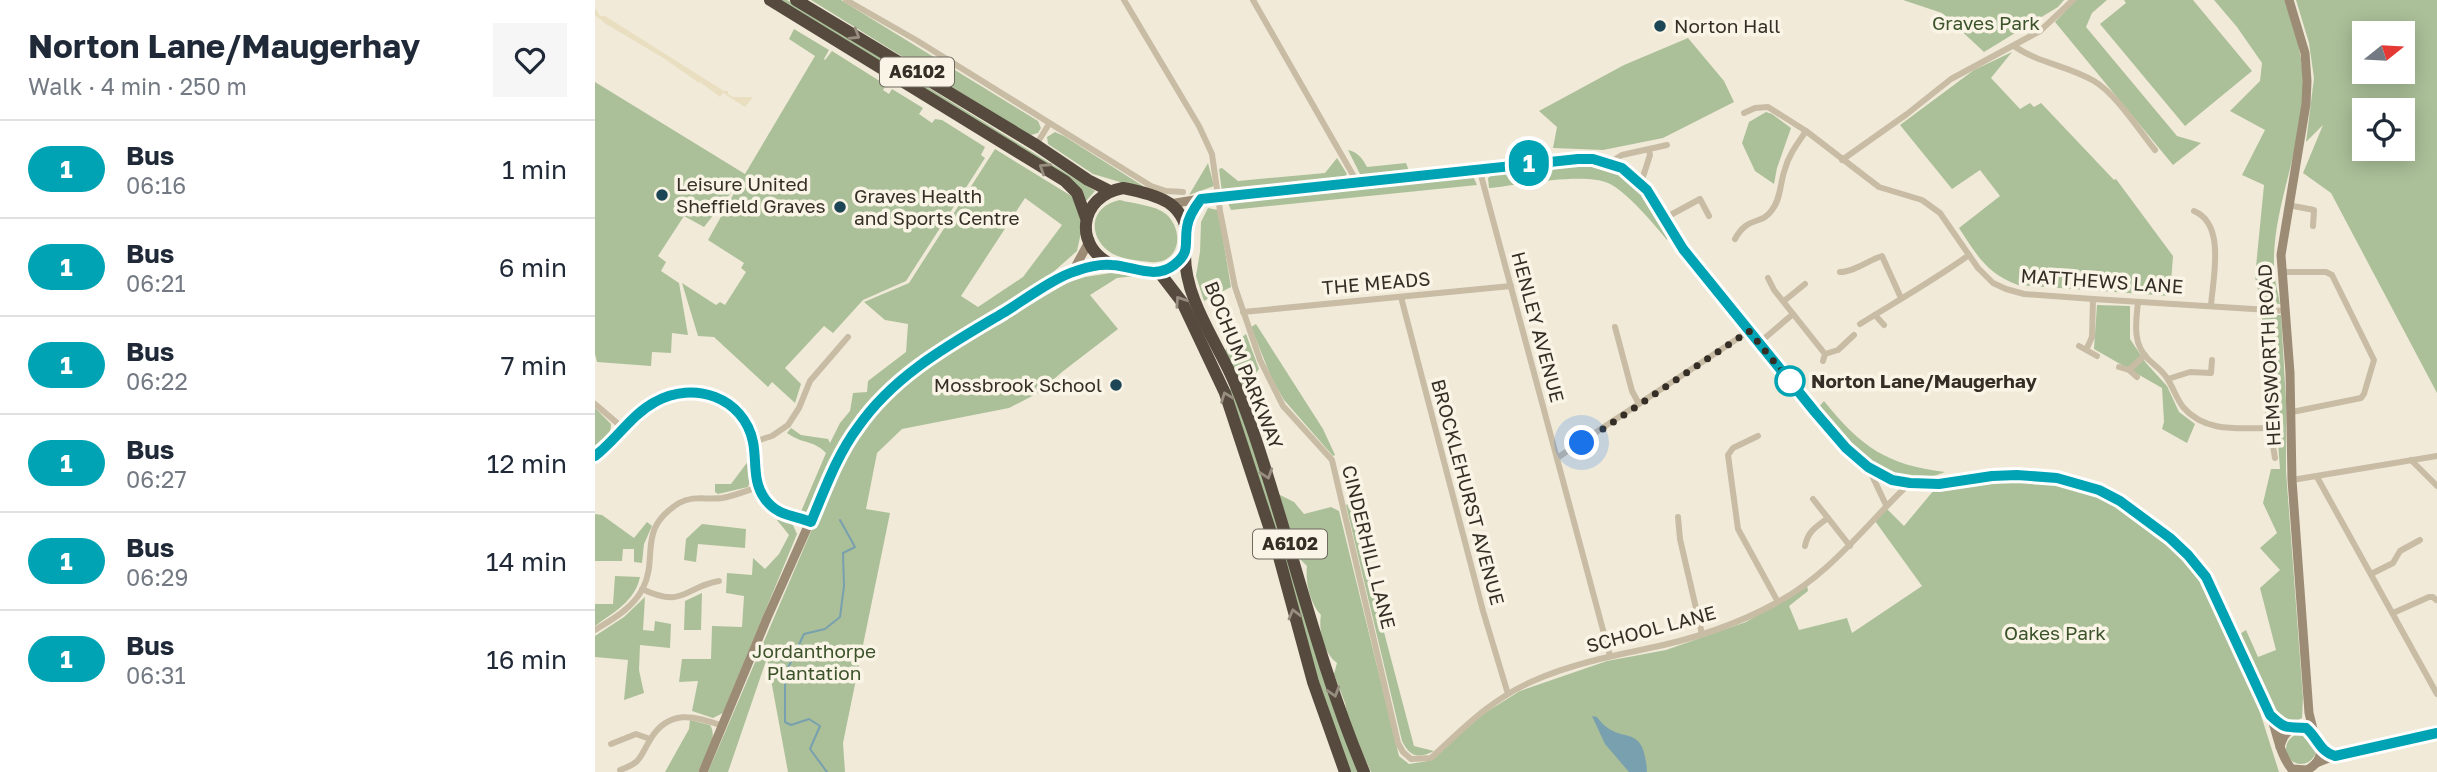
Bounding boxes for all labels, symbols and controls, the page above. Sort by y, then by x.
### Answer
park label: Graves Park [1932,11,2040,34]
place label: Norton Hall [1674,14,1780,37]
marker: Norton Hall [1652,18,1668,34]
north arrow [2352,21,2415,84]
map controls [2352,21,2415,161]
button: heart [493,23,567,97]
text: Norton Lane/Maugerhay [28,26,420,65]
one-way arrow [847,27,860,40]
road number: A6102 [880,58,954,86]
text: Walk · 4 min · 250 m [28,72,247,100]
button: locate [2352,98,2415,161]
text: Bus [126,140,174,171]
line badge: 1 [1506,140,1552,186]
text: 1 [1523,148,1535,177]
text: 1 [60,154,73,183]
text: 1 min [502,154,567,185]
one-way arrow [1038,163,1051,176]
text: 06:16 [126,171,186,199]
place label: Leisure United Sheffield Graves [676,172,826,217]
place label: Graves Health and Sports Centre [854,184,1020,229]
marker: Leisure United Sheffield Graves [654,187,670,203]
marker: Graves Health and Sports Centre [832,199,848,215]
text: Bus [126,238,174,269]
street label: HENLEY AVENUE [1507,249,1570,405]
text: 1 [60,252,73,281]
text: 6 min [499,252,567,283]
street label: MATTHEWS LANE [2020,263,2184,298]
street label: HEMSWORTH ROAD [2252,263,2285,447]
street label: THE MEADS [1321,266,1431,299]
text: 06:21 [126,269,186,297]
street label: BOCHUM PARKWAY [1200,278,1289,452]
one-way arrow [1175,296,1188,309]
text: Bus [126,336,174,367]
text: 1 [60,350,73,379]
text: 7 min [501,350,567,381]
marker: Norton Lane/Maugerhay [1775,366,1805,396]
text: 06:22 [126,367,188,395]
place label: Norton Lane/Maugerhay [1811,369,2037,392]
place label: Mossbrook School [934,373,1102,396]
street label: BROCKLEHURST AVENUE [1427,376,1510,607]
marker: Mossbrook School [1108,377,1124,393]
one-way arrow [1220,391,1234,404]
your location [1564,425,1599,460]
text: Bus [126,434,174,465]
text: 1 [60,448,73,477]
text: 12 min [487,448,567,479]
street label: CINDERHILL LANE [1338,463,1401,631]
text: 06:27 [126,465,187,493]
one-way arrow [1259,468,1273,480]
road number: A6102 [1253,530,1327,558]
text: Bus [126,532,174,563]
text: 1 [60,546,73,575]
text: 14 min [486,546,567,577]
text: 06:29 [126,563,188,591]
street label: SCHOOL LANE [1583,600,1718,657]
one-way arrow [1288,608,1302,620]
park label: Oakes Park [2004,621,2106,644]
text: Bus [126,630,174,661]
park label: Jordanthorpe Plantation [752,639,876,684]
text: 1 [60,644,73,673]
text: 16 min [486,644,567,675]
text: 06:31 [126,661,186,689]
one-way arrow [1325,686,1340,698]

